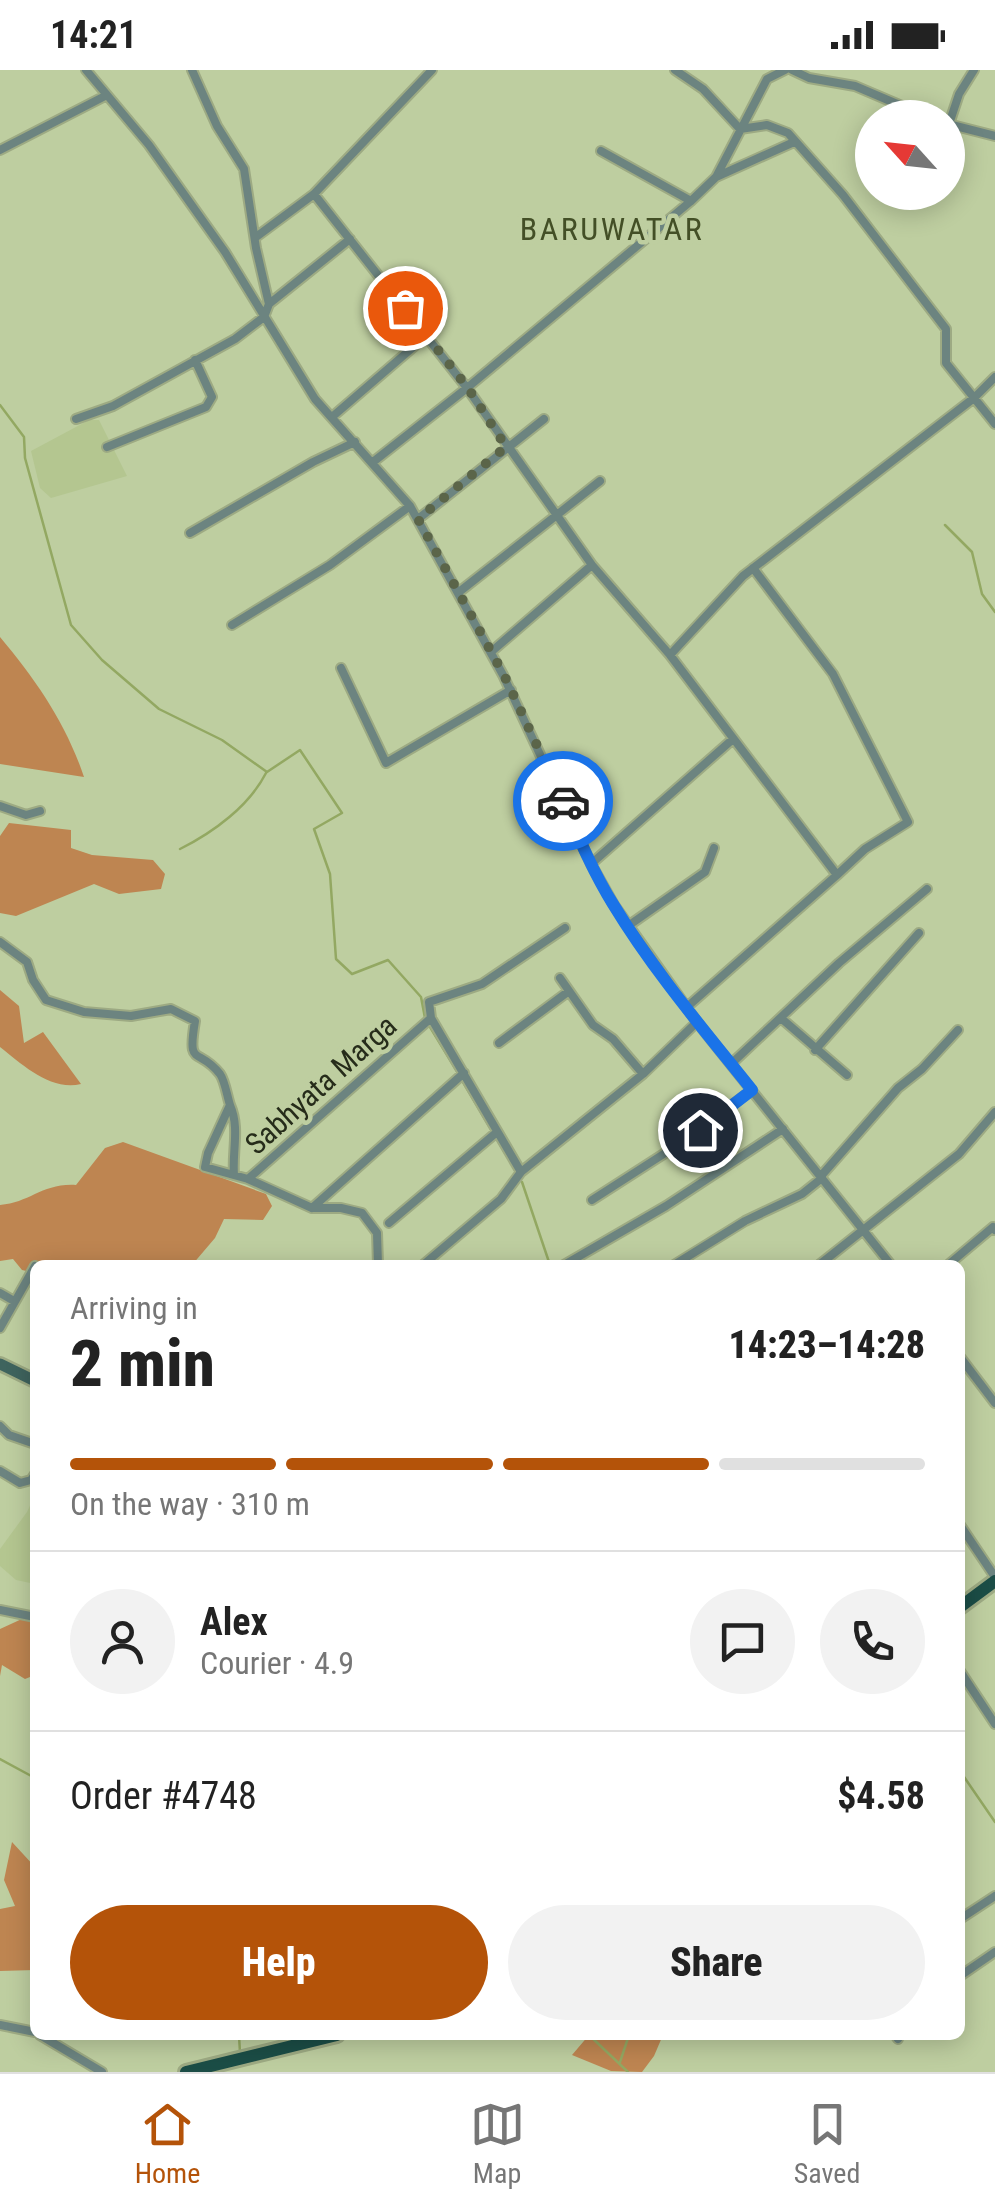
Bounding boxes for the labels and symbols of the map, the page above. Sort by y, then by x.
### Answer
north arrow [855,100,965,210]
district label: BARUWATAR [520,210,704,248]
pin [363,266,448,351]
courier [513,751,613,851]
street label: Sabhyata Marga [238,1008,403,1162]
pin [658,1088,743,1173]

